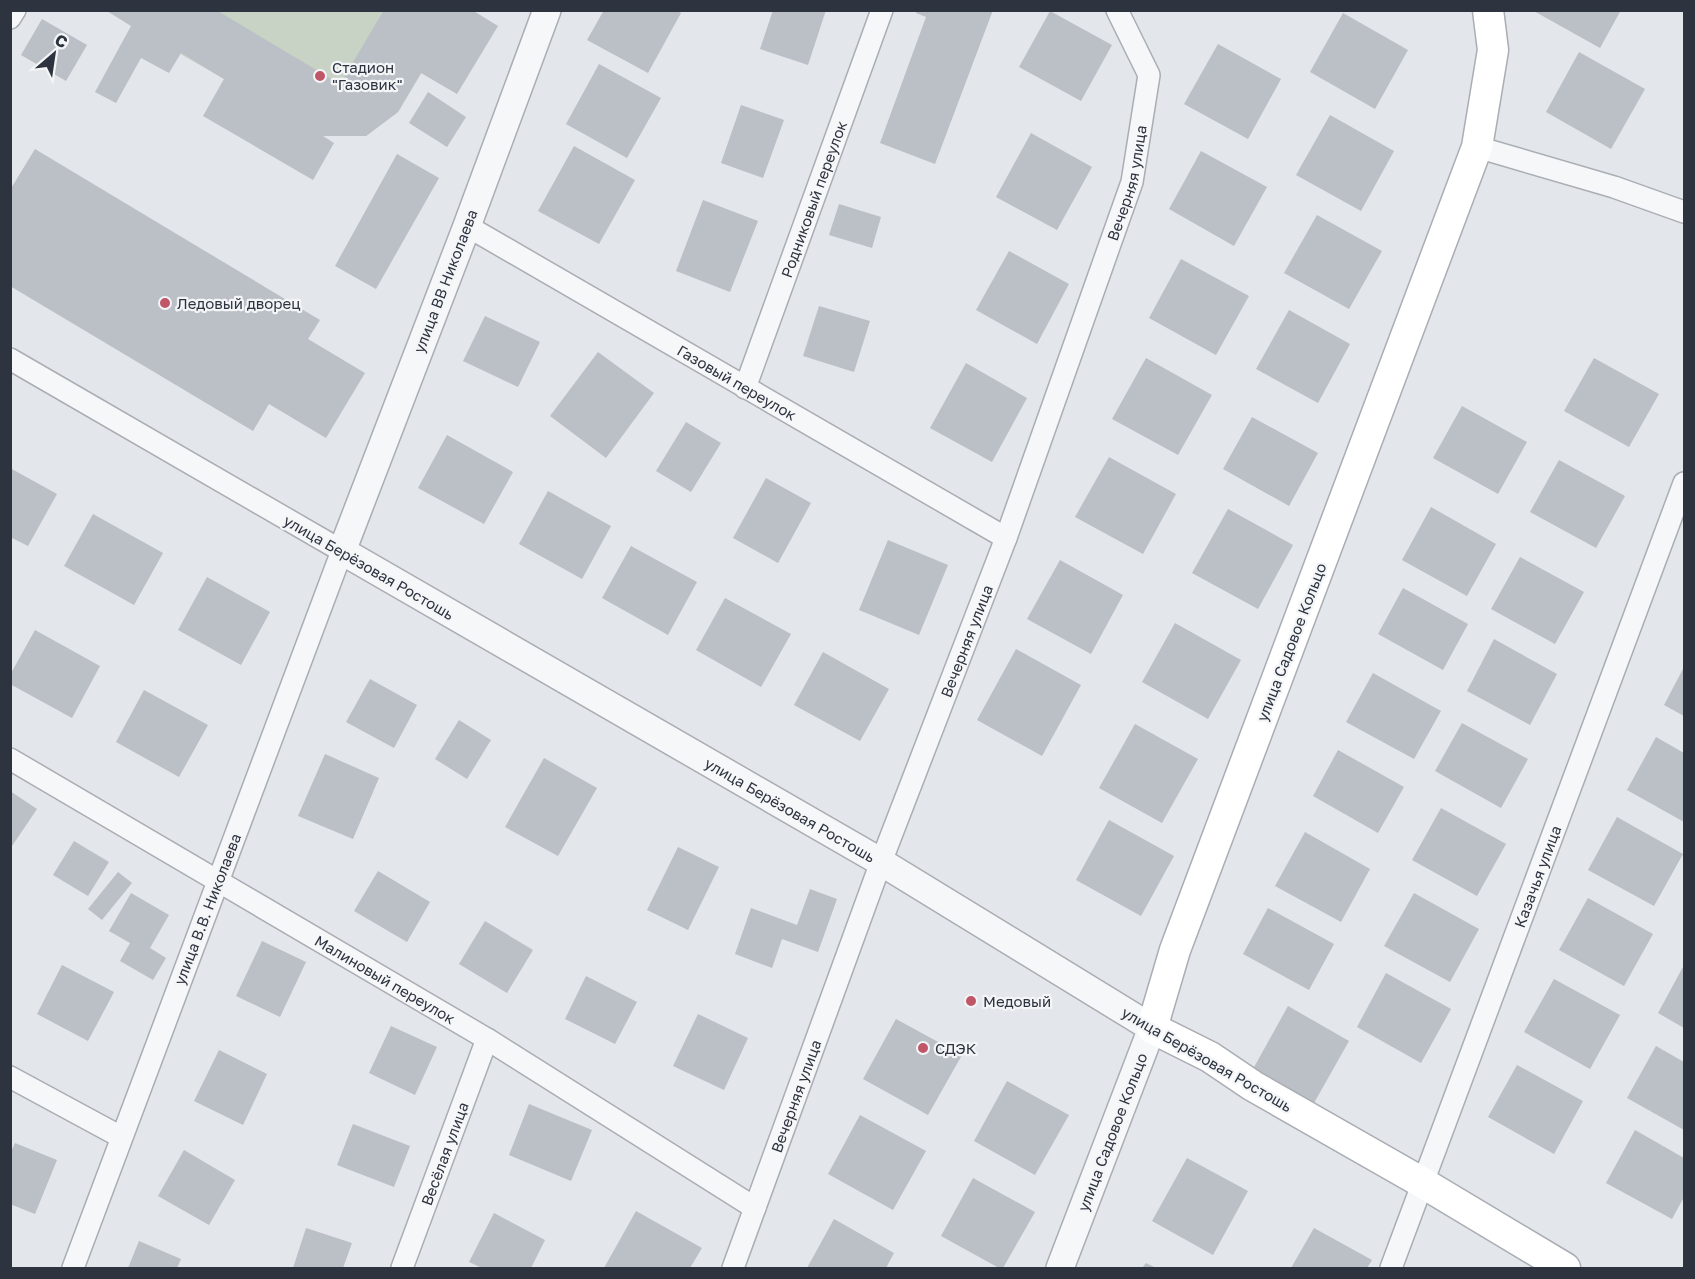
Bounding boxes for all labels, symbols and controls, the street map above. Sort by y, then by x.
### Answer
north arrow [24,24,84,84]
text: С [51,29,71,52]
place label: Стадион "Газовик" [332,58,403,93]
marker: Стадион "Газовик" [313,69,327,83]
street label: Родниковый переулок [777,118,850,280]
street label: Вечерняя улица [1103,124,1150,243]
street label: улица ВВ Николаева [409,207,481,355]
place label: Ледовый дворец [177,294,300,312]
marker: Ледовый дворец [158,296,172,310]
street label: Газовый переулок [674,341,800,424]
street label: улица Берёзовая Ростошь [281,511,457,623]
street label: улица Садовое Кольцо [1252,560,1330,724]
street label: Вечерняя улица [936,582,996,700]
street label: улица Берёзовая Ростошь [702,753,879,866]
street label: Казачья улица [1510,823,1564,930]
street label: улица В.В. Николаева [170,831,244,987]
street label: Малиновый переулок [312,931,459,1028]
place label: Медовый [983,992,1051,1010]
marker: Медовый [964,994,978,1008]
street label: улица Берёзовая Ростошь [1119,1003,1295,1115]
street label: Вечерняя улица [767,1037,825,1155]
place label: СДЭК [935,1039,977,1057]
marker: СДЭК [916,1041,930,1055]
street label: улица Садовое Кольцо [1073,1050,1151,1214]
street label: Весёлая улица [417,1099,472,1208]

